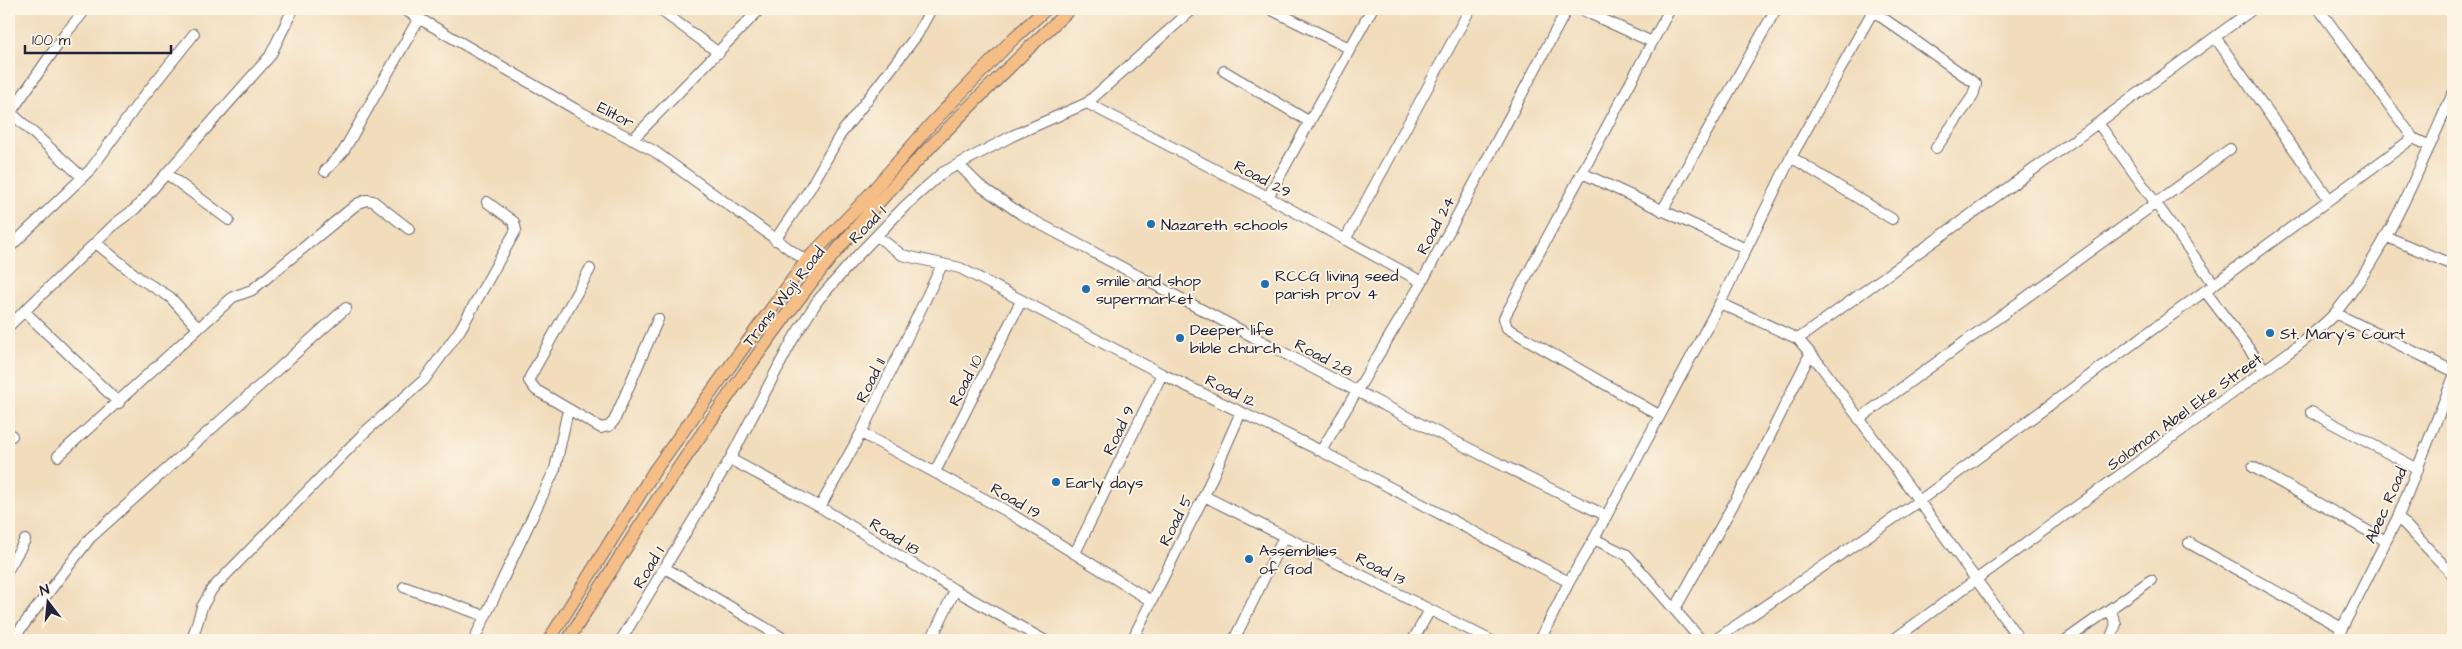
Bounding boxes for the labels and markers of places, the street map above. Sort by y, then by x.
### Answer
place label: Nazareth schools [1161,214,1288,236]
marker: Nazareth schools [1145,218,1157,230]
place label: RCCG living seed parish prov 4 [1275,265,1398,305]
place label: smile and shop supermarket [1096,270,1201,310]
marker: RCCG living seed parish prov 4 [1259,278,1271,290]
marker: smile and shop supermarket [1080,283,1092,295]
place label: Deeper life bible church [1190,319,1281,359]
place label: St. Mary's Court [2280,323,2406,346]
marker: St. Mary's Court [2264,327,2276,339]
marker: Deeper life bible church [1174,332,1186,344]
place label: Early days [1066,472,1143,495]
marker: Early days [1050,476,1062,488]
place label: Assemblies of God [1259,540,1337,580]
marker: Assemblies of God [1243,553,1255,565]

